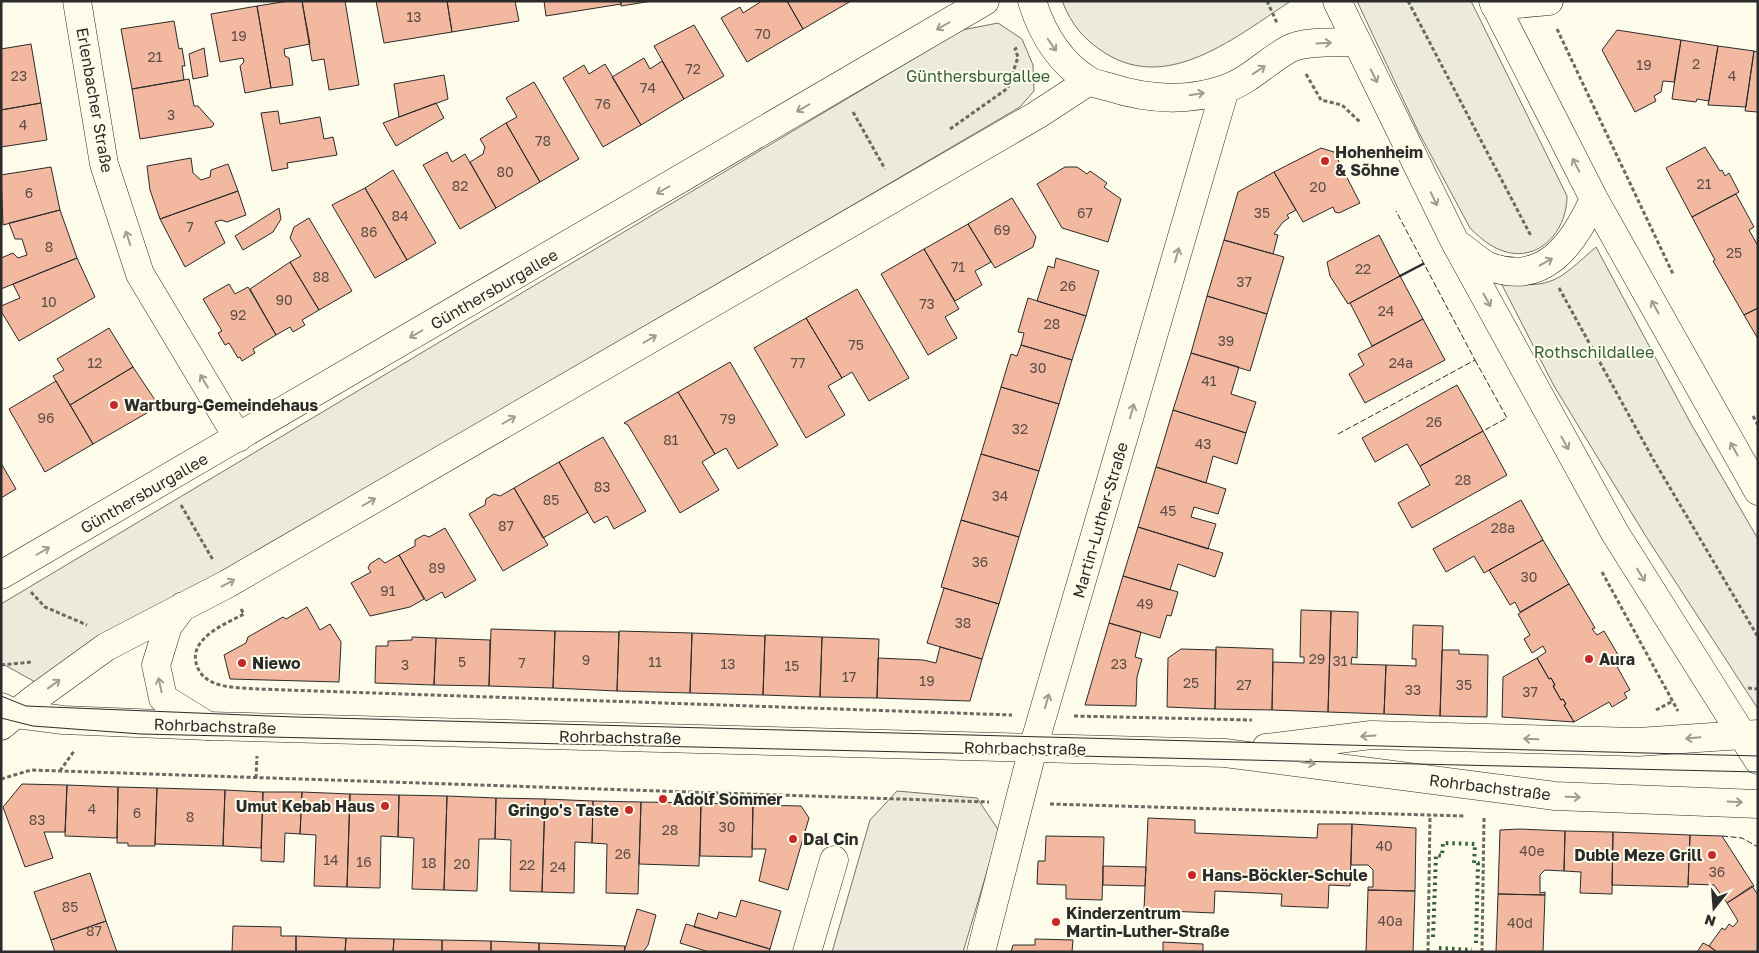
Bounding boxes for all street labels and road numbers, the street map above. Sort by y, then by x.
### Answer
street label: Erlenbacher Straße [72,26,118,174]
street label: Günthersburgallee [427,244,561,334]
street label: Martin-Luther-Straße [1068,440,1132,600]
street label: Günthersburgallee [77,448,211,538]
street label: Rohrbachstraße [153,714,277,738]
street label: Rohrbachstraße [559,726,681,748]
street label: Rohrbachstraße [964,737,1086,759]
street label: Rohrbachstraße [1428,770,1552,804]

